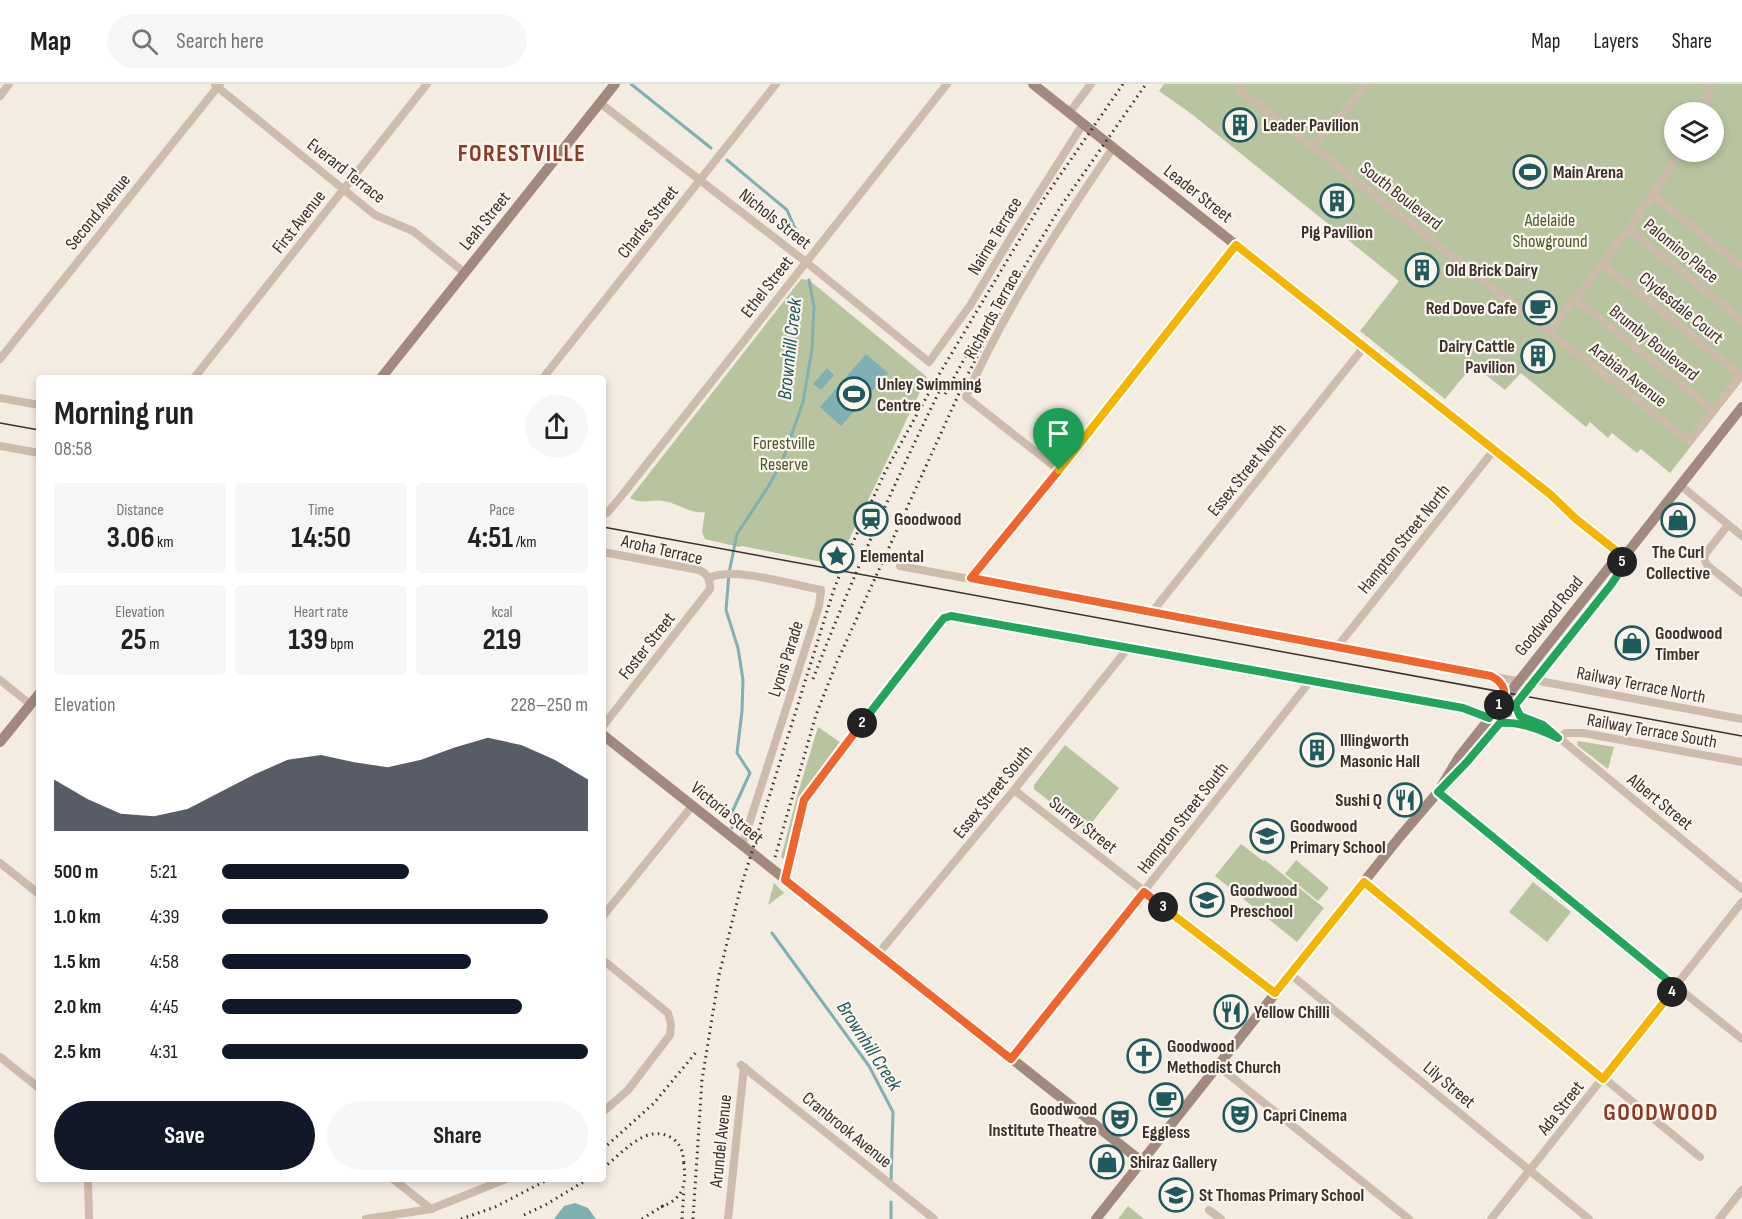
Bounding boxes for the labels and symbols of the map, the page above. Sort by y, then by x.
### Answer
building icon: Leader Pavilion [1222,107,1258,143]
place label: Leader Pavilion [1263,115,1359,136]
street label: Everard Terrace [303,134,389,208]
district label: FORESTVILLE [458,139,586,168]
sports icon: Main Arena [1512,154,1548,190]
street label: South Boulevard [1356,157,1446,235]
street label: Leader Street [1159,161,1237,228]
place label: Main Arena [1553,162,1623,183]
street label: Second Avenue [61,170,135,254]
street label: Charles Street [613,181,683,263]
building icon: Pig Pavilion [1319,183,1355,219]
street label: Nichols Street [735,184,816,254]
street label: First Avenue [268,186,330,258]
street label: Leah Street [455,187,515,254]
street label: Nairne Terrace [964,193,1026,279]
park label: Adelaide Showground [1513,210,1587,252]
street label: Palomino Place [1639,214,1723,288]
place label: Pig Pavilion [1301,222,1373,243]
street label: Ethel Street [737,252,798,322]
building icon: Old Brick Dairy [1404,252,1440,288]
place label: Old Brick Dairy [1445,260,1538,281]
street label: Richards Terrace [960,265,1026,363]
street label: Clydesdale Court [1635,268,1728,349]
cafe icon: Red Dove Cafe [1522,290,1558,326]
water label: Brownhill Creek [773,297,807,401]
place label: Red Dove Cafe [1426,298,1517,319]
street label: Brumby Boulevard [1605,301,1703,385]
place label: Dairy Cattle Pavilion [1439,336,1515,378]
building icon: Dairy Cattle Pavilion [1520,338,1556,374]
street label: Arabian Avenue [1584,338,1671,412]
place label: Unley Swimming Centre [877,374,982,416]
sports icon: Unley Swimming Centre [836,376,872,412]
pin [1033,408,1084,470]
street label: Essex Street North [1203,420,1291,520]
park label: Forestville Reserve [753,433,815,475]
street label: Hampton Street North [1354,480,1454,598]
station icon: Goodwood [853,501,889,537]
shop icon: The Curl Collective [1660,502,1696,538]
place label: Goodwood [894,509,961,530]
street label: Aroha Terrace [618,530,705,570]
place icon: Elemental [819,538,855,574]
place label: The Curl Collective [1646,542,1710,584]
place label: Elemental [860,546,924,567]
pin: 5 [1607,547,1637,577]
street label: Goodwood Road [1510,572,1588,660]
street label: Foster Street [614,608,680,684]
street label: Lyons Parade [764,618,808,700]
place label: Goodwood Timber [1655,623,1722,665]
shop icon: Goodwood Timber [1614,625,1650,661]
street label: Railway Terrace North [1575,662,1707,708]
pin: 1 [1484,690,1514,720]
pin: 2 [847,708,877,738]
street label: Railway Terrace South [1585,709,1719,753]
place label: Illingworth Masonic Hall [1340,730,1420,772]
building icon: Illingworth Masonic Hall [1299,732,1335,768]
street label: Essex Street South [949,741,1037,843]
street label: Hampton Street South [1133,758,1233,878]
street label: Albert Street [1622,769,1697,835]
street label: Victoria Street [686,777,768,849]
restaurant icon: Sushi Q [1387,782,1423,818]
place label: Sushi Q [1335,790,1382,811]
street label: Surrey Street [1045,792,1121,858]
place label: Goodwood Primary School [1290,816,1386,858]
school or university icon: Goodwood Primary School [1249,818,1285,854]
place label: Goodwood Preschool [1230,880,1297,922]
school or university icon: Goodwood Preschool [1189,882,1225,918]
pin: 3 [1148,892,1178,922]
pin: 4 [1657,977,1687,1007]
restaurant icon: Yellow Chilli [1213,994,1249,1030]
water label: Brownhill Creek [831,997,907,1096]
place label: Yellow Chilli [1254,1002,1330,1023]
place label: Goodwood Methodist Church [1167,1036,1281,1078]
church icon: Goodwood Methodist Church [1126,1038,1162,1074]
street label: Lily Street [1419,1057,1480,1113]
street label: Ada Street [1533,1076,1589,1140]
cafe icon: Eggless [1148,1082,1184,1118]
street label: Cranbrook Avenue [798,1087,896,1173]
street label: Arundel Avenue [706,1093,736,1190]
theatre icon: Capri Cinema [1222,1097,1258,1133]
district label: GOODWOOD [1603,1098,1719,1127]
place label: Goodwood Institute Theatre [989,1099,1097,1141]
theatre icon: Goodwood Institute Theatre [1102,1101,1138,1137]
place label: Capri Cinema [1263,1105,1347,1126]
place label: Eggless [1142,1122,1190,1143]
shop icon: Shiraz Gallery [1089,1144,1125,1180]
place label: Shiraz Gallery [1130,1152,1218,1173]
school or university icon: St Thomas Primary School [1158,1177,1194,1213]
place label: St Thomas Primary School [1199,1185,1364,1206]

